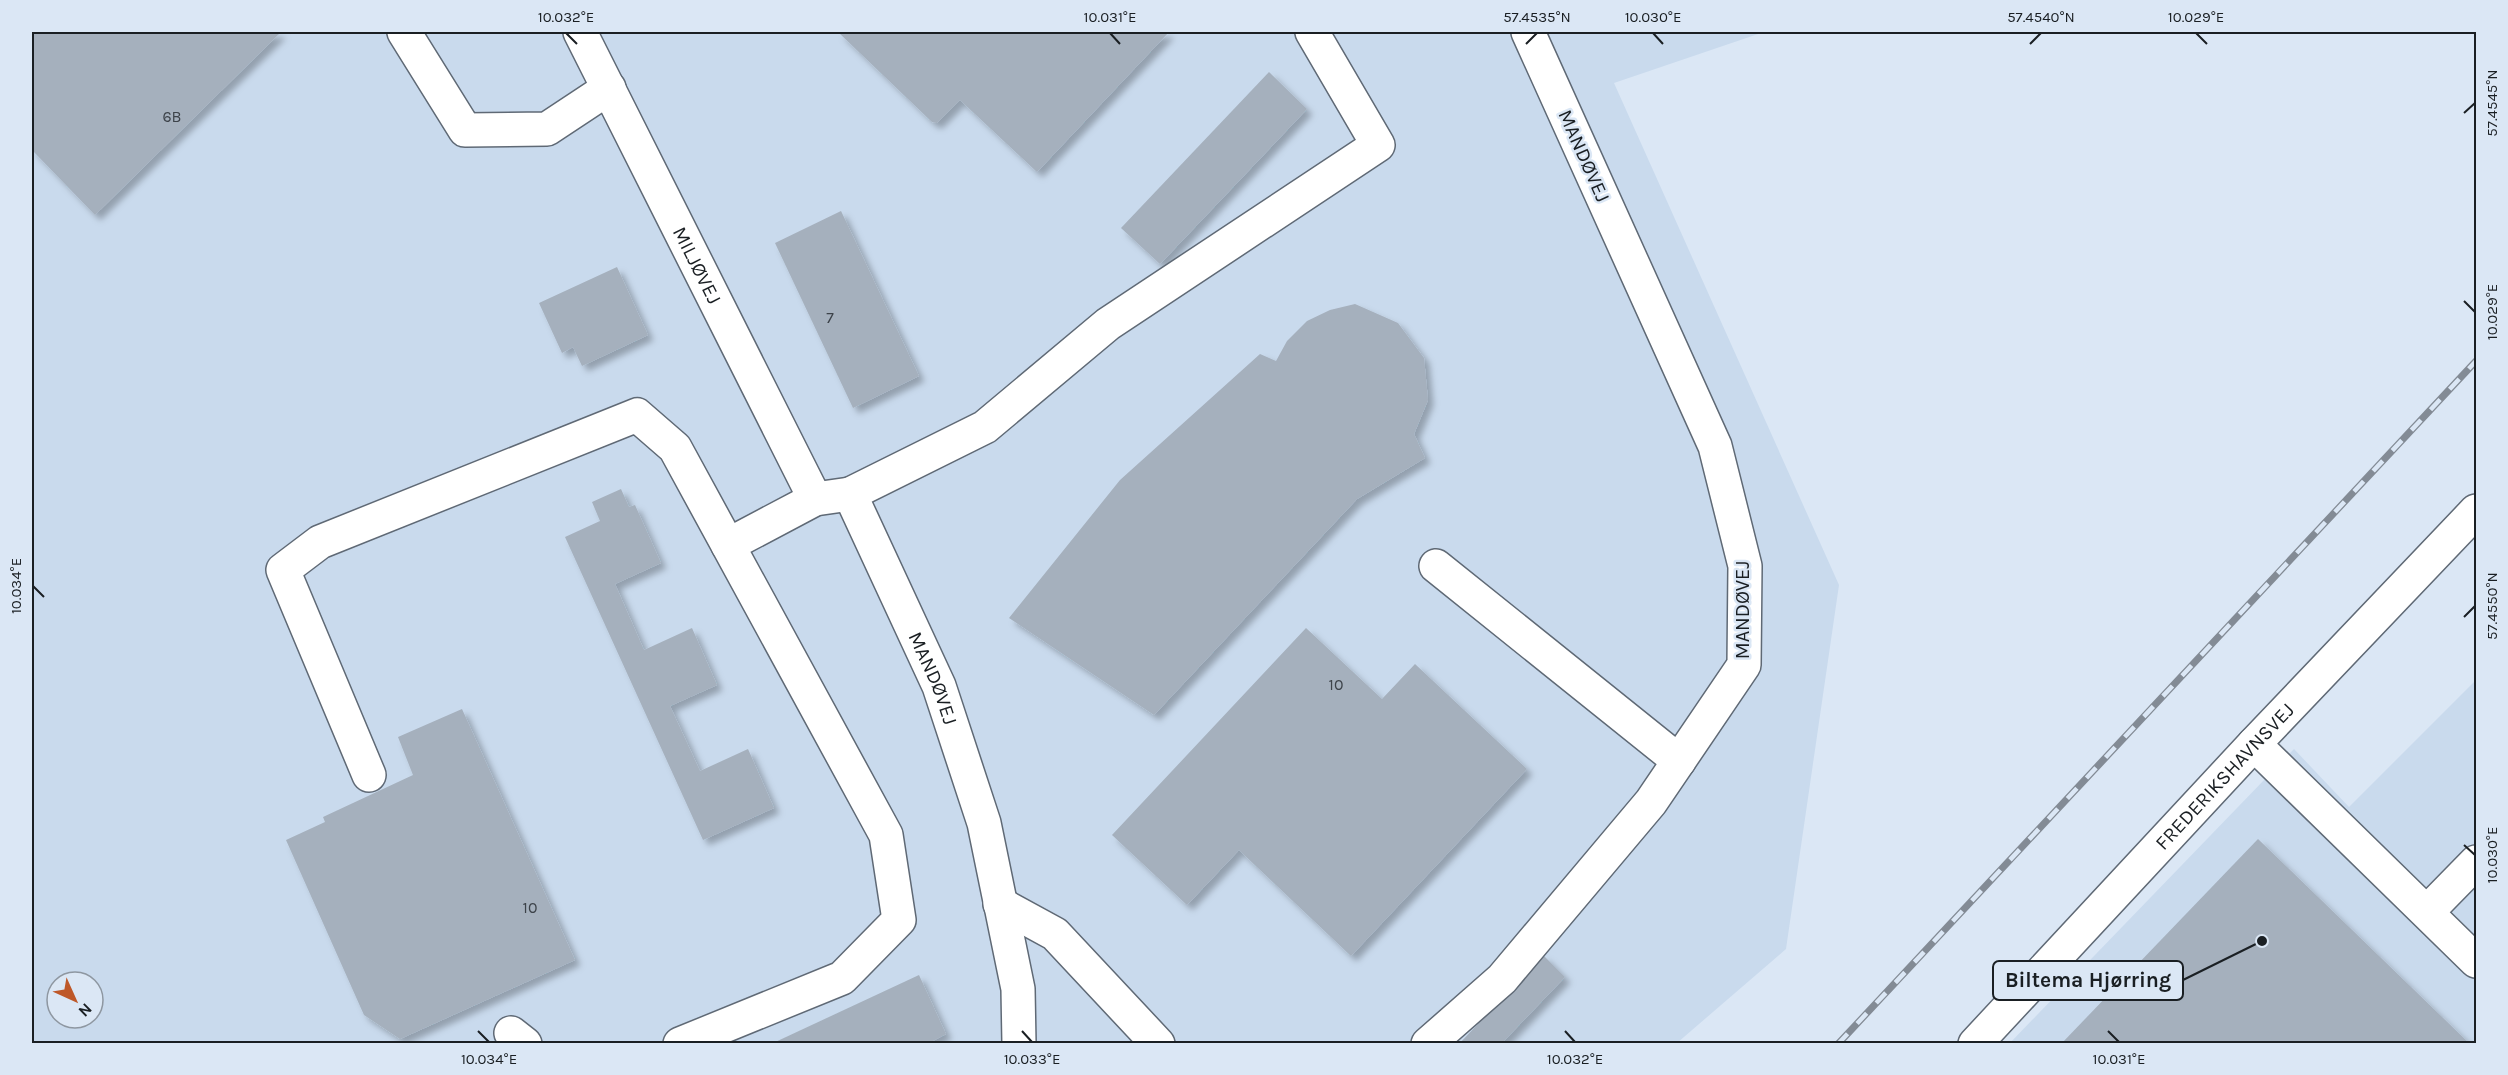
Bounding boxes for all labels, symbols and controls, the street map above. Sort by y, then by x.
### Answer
text: 10.032°E [538,8,594,26]
text: 10.031°E [1084,8,1136,26]
text: 57.4535°N [1503,8,1571,26]
text: 10.030°E [1625,8,1681,26]
text: 57.4540°N [2007,8,2075,26]
text: 10.029°E [2168,8,2224,26]
text: 57.4545°N [2483,69,2501,137]
street label: MANDØVEJ [1553,106,1615,206]
house number: 6B [162,107,182,126]
street label: MILJØVEJ [668,223,726,308]
text: 10.029°E [2483,284,2501,340]
house number: 7 [826,308,834,327]
text: 10.034°E [7,558,25,614]
street label: MANDØVEJ [1731,561,1754,659]
text: 57.4550°N [2483,572,2501,640]
street label: MANDØVEJ [904,628,962,728]
house number: 10 [1329,675,1343,694]
street label: FREDERIKSHAVNSVEJ [2150,698,2299,854]
text: 10.030°E [2483,827,2501,883]
house number: 10 [523,898,537,917]
callout: Biltema Hjørring [1993,961,2183,1000]
text: Biltema Hjørring [2005,968,2171,992]
north arrow [45,970,105,1030]
text: N [74,999,96,1021]
text: 10.034°E [461,1050,517,1068]
text: 10.033°E [1004,1050,1060,1068]
text: 10.032°E [1547,1050,1603,1068]
text: 10.031°E [2093,1050,2145,1068]

